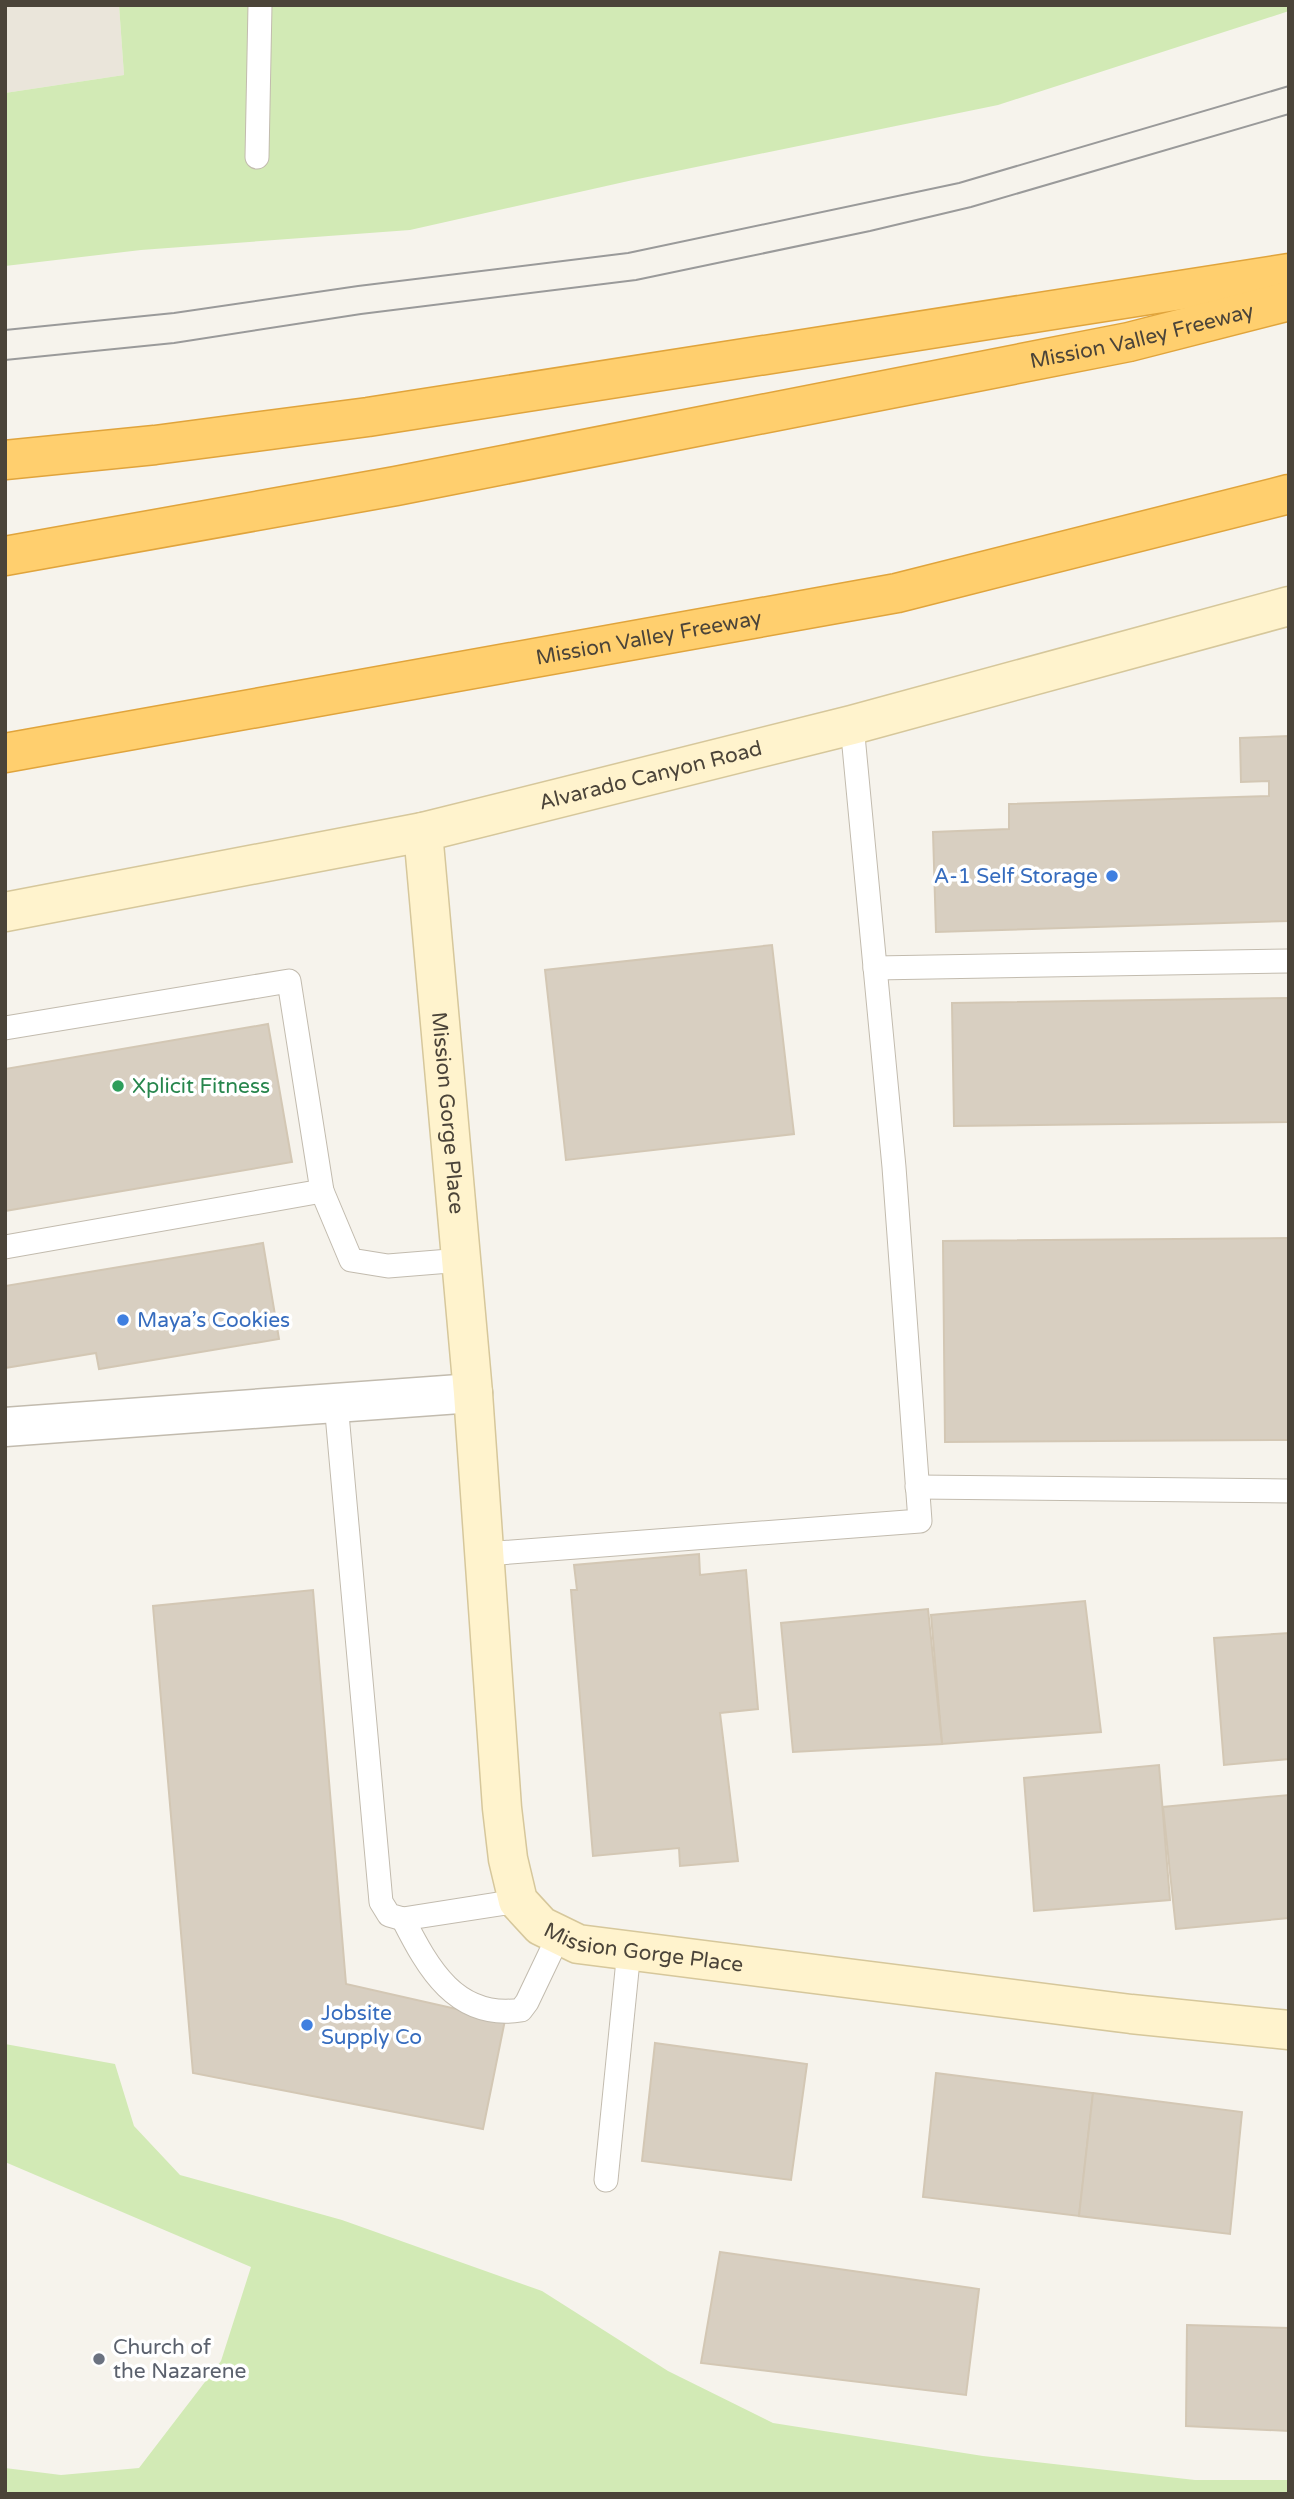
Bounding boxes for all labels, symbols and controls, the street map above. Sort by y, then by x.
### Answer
street label: Mission Valley Freeway [1028,299,1257,374]
street label: Mission Valley Freeway [534,606,764,671]
street label: Alvarado Canyon Road [536,736,765,816]
place label: A-1 Self Storage [934,864,1098,889]
marker: A-1 Self Storage [1104,868,1120,884]
street label: Mission Gorge Place [426,1011,469,1215]
place label: Xplicit Fitness [132,1074,270,1099]
marker: Xplicit Fitness [110,1078,126,1094]
place label: Maya’s Cookies [137,1308,290,1333]
marker: Maya’s Cookies [115,1312,131,1328]
street label: Mission Gorge Place [540,1917,745,1978]
place label: Jobsite Supply Co [321,2001,422,2050]
marker: Jobsite Supply Co [299,2017,315,2033]
place label: Church of the Nazarene [113,2335,246,2384]
marker: Church of the Nazarene [91,2351,107,2367]

